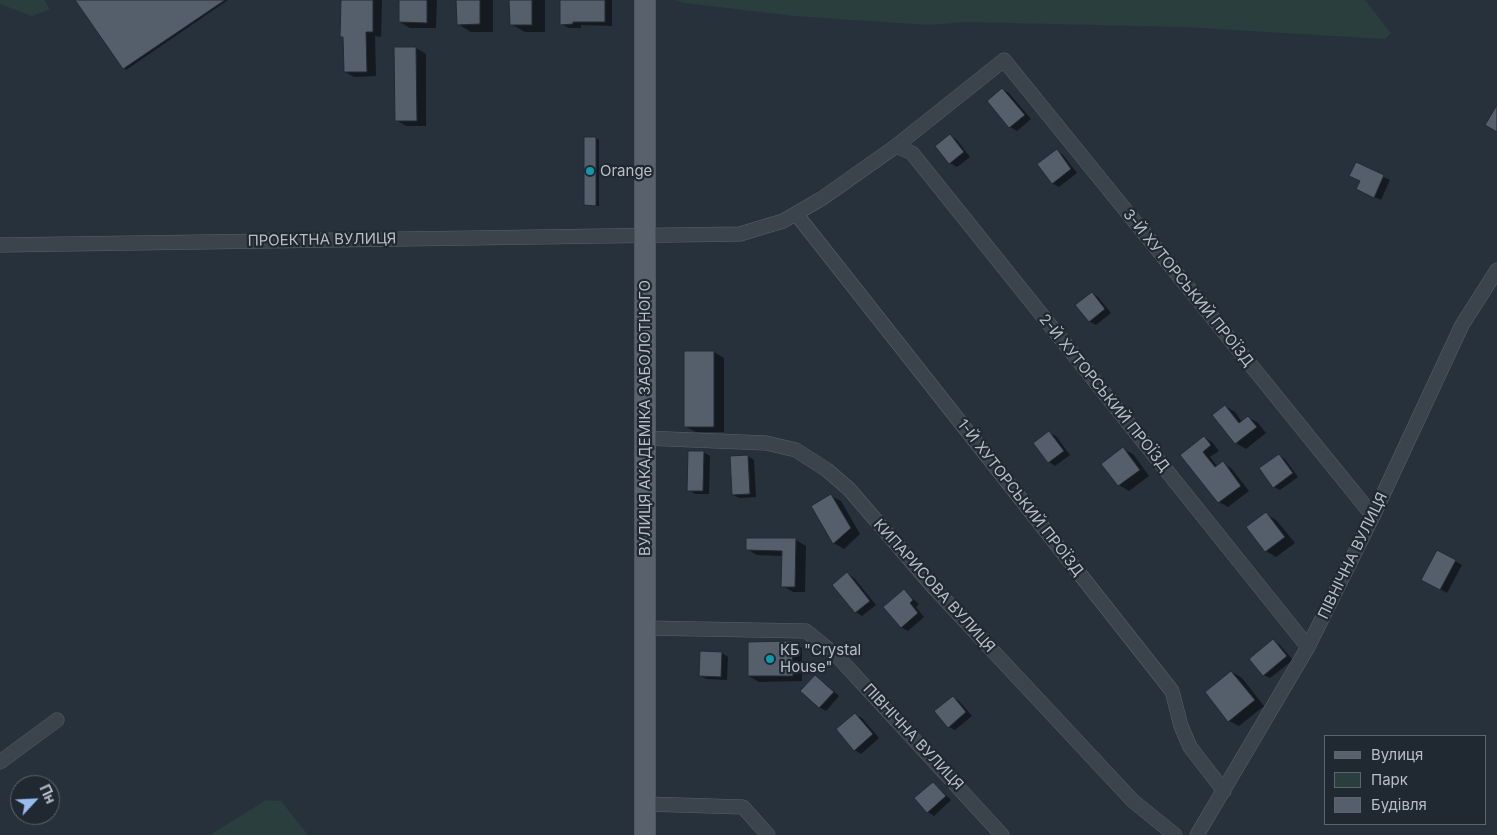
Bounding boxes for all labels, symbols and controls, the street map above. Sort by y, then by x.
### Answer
place label: Orange [600,162,652,180]
marker: Orange [584,165,596,177]
street label: 3-Й ХУТОРСЬКИЙ ПРОЇЗД [1119,206,1257,370]
street label: ПРОЕКТНА ВУЛИЦЯ [247,230,397,250]
street label: ВУЛИЦЯ АКАДЕМІКА ЗАБОЛОТНОГО [636,280,654,556]
street label: 2-Й ХУТОРСЬКИЙ ПРОЇЗД [1035,311,1173,475]
street label: 1-Й ХУТОРСЬКИЙ ПРОЇЗД [953,416,1087,580]
street label: ПІВНІЧНА ВУЛИЦЯ [1315,490,1391,622]
street label: КИПАРИСОВА ВУЛИЦЯ [870,516,998,656]
place label: КБ "Crystal House" [780,641,861,676]
marker: КБ "Crystal House" [764,653,776,665]
street label: ПІВНІЧНА ВУЛИЦЯ [859,680,967,794]
legend [1324,735,1487,825]
text: Вулиця [1371,745,1423,764]
text: Парк [1371,770,1408,789]
north arrow [10,775,60,825]
text: Пн [36,782,60,806]
text: Будівля [1371,795,1427,814]

